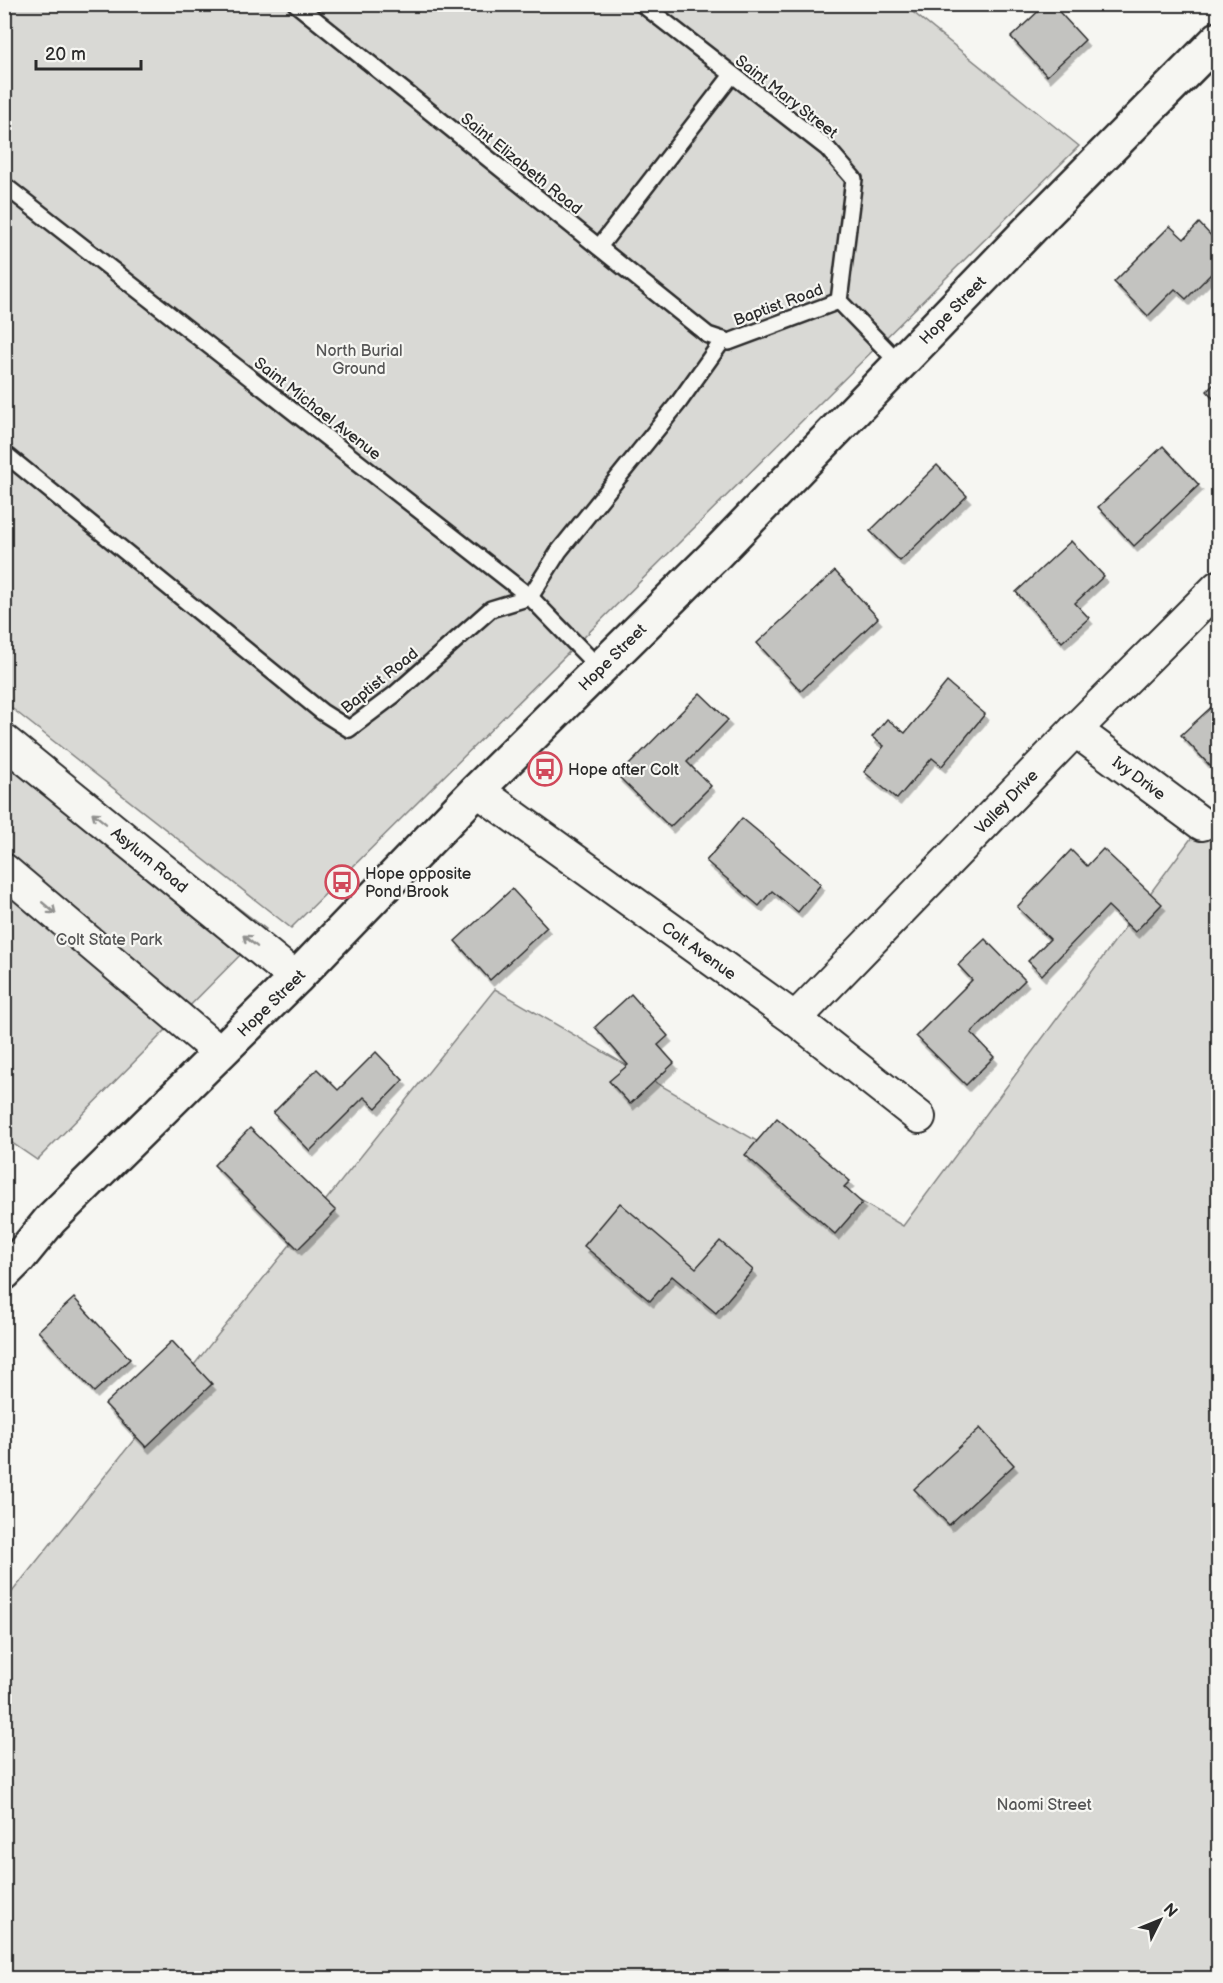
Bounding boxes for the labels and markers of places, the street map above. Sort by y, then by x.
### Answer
bus stop icon: Hope after Colt [527,751,563,787]
place label: Hope after Colt [568,761,679,780]
bus stop icon: Hope opposite Pond Brook [324,864,360,900]
place label: Hope opposite Pond Brook [365,865,472,902]

